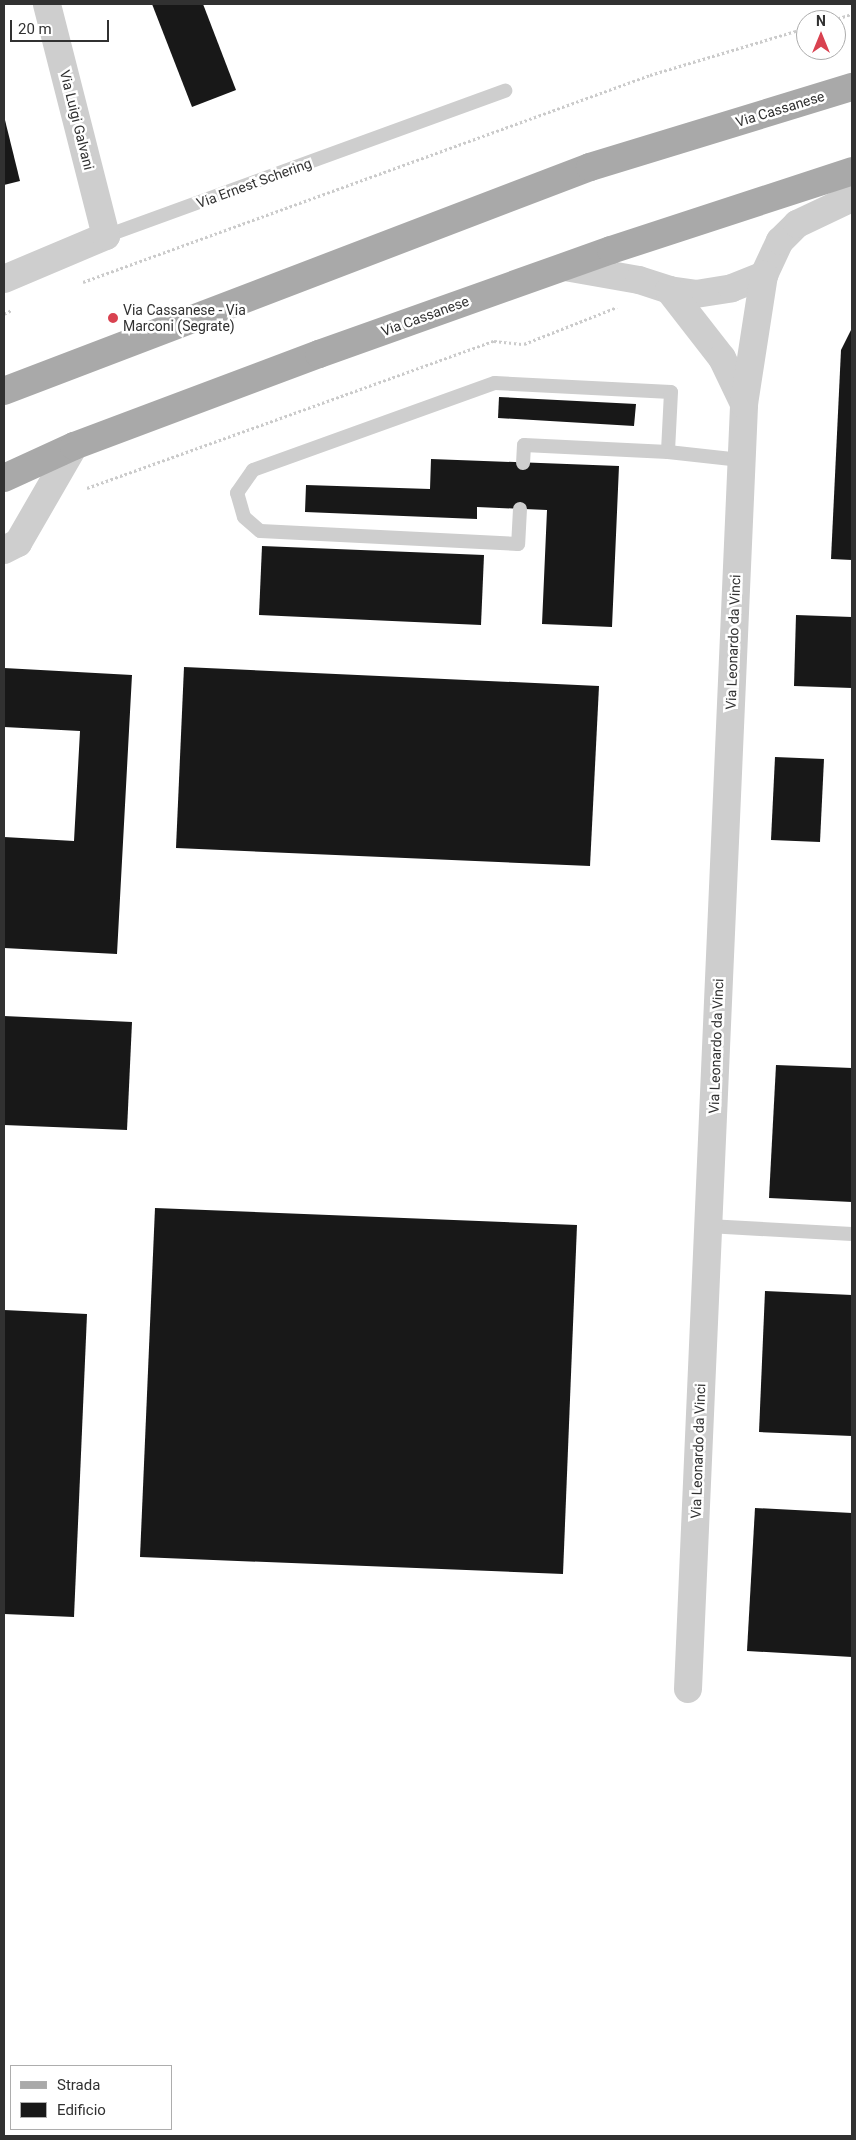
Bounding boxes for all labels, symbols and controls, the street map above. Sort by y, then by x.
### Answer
scale bar [12,10,111,42]
north arrow [796,10,846,60]
text: N [816,13,826,29]
text: 20 m [18,20,52,38]
street label: Via Luigi Galvani [56,68,98,172]
street label: Via Cassanese [734,88,826,130]
street label: Via Ernest Schering [194,154,314,212]
street label: Via Cassanese [379,292,471,340]
place label: Via Cassanese - Via Marconi (Segrate) [123,302,246,334]
marker: Via Cassanese - Via Marconi (Segrate) [107,312,119,324]
street label: Via Leonardo da Vinci [722,574,744,710]
street label: Via Leonardo da Vinci [705,978,727,1114]
street label: Via Leonardo da Vinci [687,1383,709,1519]
legend [10,2065,172,2130]
text: Strada [57,2076,100,2094]
text: Edificio [57,2101,106,2119]

